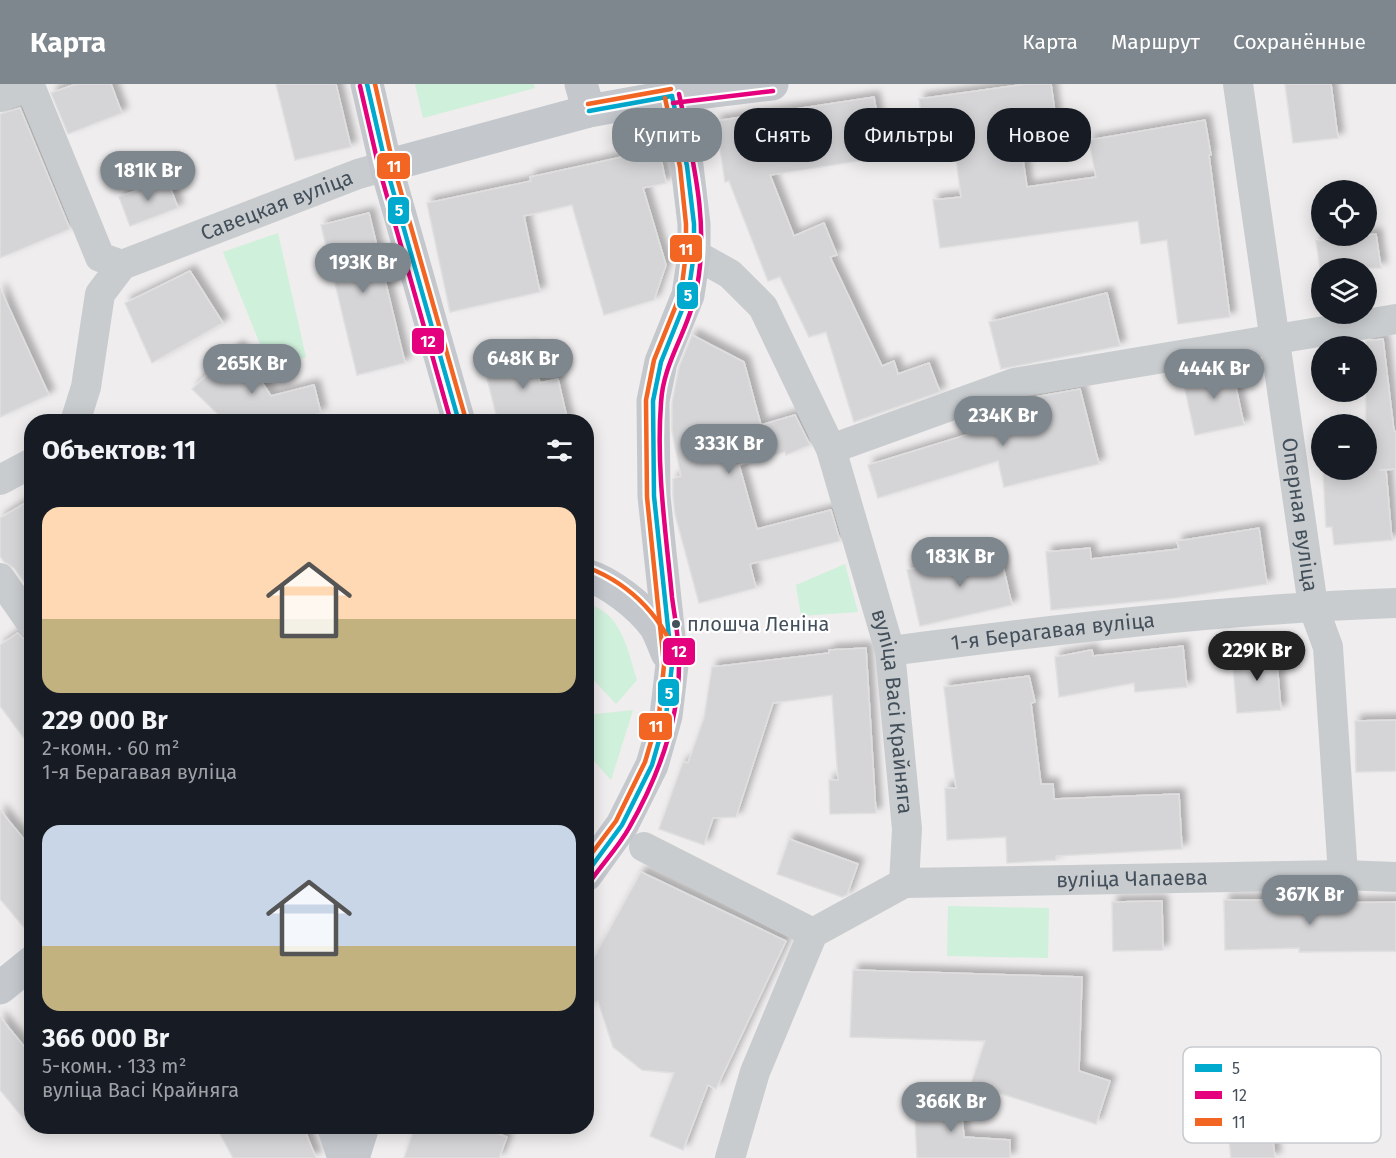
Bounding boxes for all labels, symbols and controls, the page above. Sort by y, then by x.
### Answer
text: Карта [30,26,106,59]
text: Карта [1022,29,1078,55]
text: Маршрут [1111,29,1200,55]
text: Сохранённые [1233,29,1366,55]
chip: Купить [612,108,722,162]
chip: Снять [734,108,832,162]
chip: Фильтры [844,108,975,162]
chip: Новое [987,108,1091,162]
pin: 181K Br [93,151,203,202]
line badge: 11 [376,152,411,180]
text: 11 [387,157,401,176]
text: 181K Br [114,158,182,182]
street label: Савецкая вуліца [197,164,357,246]
map controls [1311,180,1377,480]
button: locate [1311,180,1377,246]
line badge: 5 [387,196,410,225]
text: 5 [395,201,404,220]
line badge: 11 [669,234,703,263]
text: 11 [679,240,693,259]
pin: 193K Br [308,243,418,294]
text: 193K Br [329,250,397,274]
button: layers [1311,258,1377,324]
line badge: 5 [676,281,699,310]
text: 5 [684,286,693,305]
line badge: 12 [411,327,445,355]
text: 12 [420,332,436,351]
button: + [1311,336,1377,402]
pin: 648K Br [468,339,578,390]
pin: 265K Br [197,344,307,395]
text: 648K Br [487,346,559,370]
pin: 444K Br [1159,349,1269,400]
text: 265K Br [217,351,287,375]
text: 444K Br [1178,356,1250,380]
pin: 234K Br [948,396,1058,447]
text: 234K Br [968,403,1038,427]
button: − [1311,414,1377,480]
pin: 333K Br [674,424,784,475]
text: 333K Br [695,431,763,455]
icon: filters [543,434,576,467]
text: Объектов: 11 [42,435,196,466]
street label: Оперная вуліца [1276,436,1324,593]
pin: 183K Br [905,537,1015,588]
text: 183K Br [925,544,995,568]
icon: home [255,546,363,654]
street label: вуліца Васі Крайняга [865,606,919,815]
street label: 1-я Берагавая вуліца [949,607,1156,656]
place label: плошча Леніна [687,612,829,636]
marker: плошча Леніна [670,618,682,630]
pin: 229K Br [1202,631,1312,682]
line badge: 12 [662,637,696,666]
text: 229K Br [1222,638,1292,662]
text: 12 [671,642,687,661]
line badge: 5 [657,678,680,707]
text: 5 [665,684,674,703]
text: 229 000 Br [42,705,168,736]
line badge: 11 [638,712,673,741]
text: 11 [649,717,663,736]
text: 2-комн. · 60 m² [42,736,179,760]
text: 1-я Берагавая вуліца [42,760,237,784]
icon: home [255,864,363,972]
street label: вуліца Чапаева [1056,864,1208,893]
pin: 367K Br [1255,875,1365,926]
text: 367K Br [1276,882,1344,906]
text: 366 000 Br [42,1023,169,1054]
legend [1183,1047,1381,1143]
text: 5-комн. · 133 m² [42,1054,186,1078]
text: 5 [1232,1059,1240,1078]
text: вуліца Васі Крайняга [42,1078,239,1102]
pin: 366K Br [896,1082,1006,1133]
text: 12 [1232,1086,1247,1105]
text: 366K Br [916,1089,986,1113]
text: 11 [1232,1113,1246,1132]

